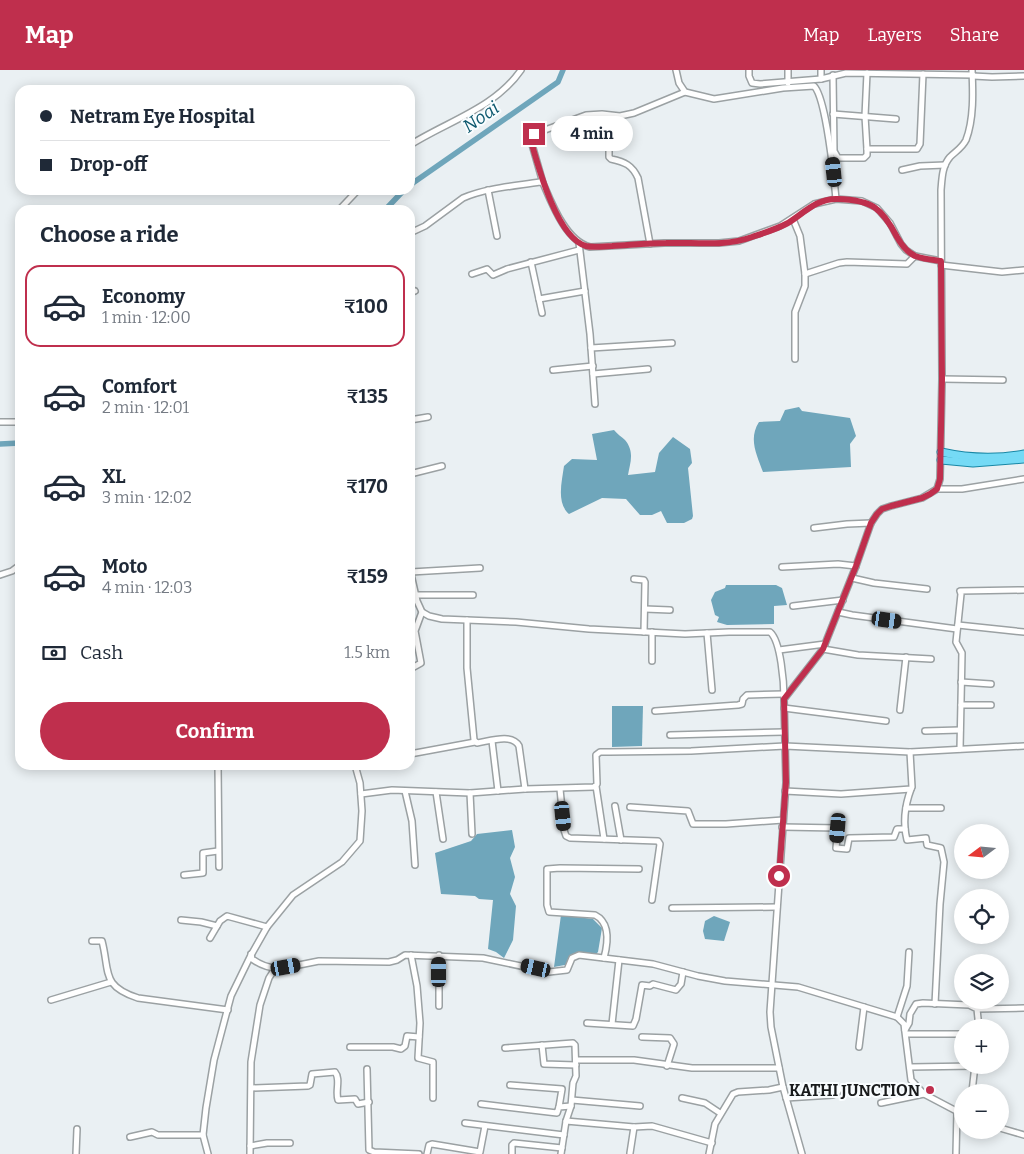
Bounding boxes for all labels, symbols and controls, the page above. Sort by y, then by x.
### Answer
text: Map [25,21,74,49]
text: Map [803,24,839,46]
text: Layers [867,24,922,46]
text: Share [950,24,999,46]
water label: Noai [459,97,503,137]
text: Netram Eye Hospital [70,105,255,128]
callout: 4 min [552,116,634,152]
route end [523,123,545,145]
text: 4 min [570,124,614,143]
text: Drop-off [70,153,148,176]
car [824,156,843,188]
text: Choose a ride [40,221,179,248]
icon: car [42,284,87,329]
text: Economy [102,285,185,308]
text: ₹100 [344,295,388,318]
text: 1 min · 12:00 [102,308,191,327]
icon: car [42,374,87,419]
text: Comfort [102,375,177,398]
text: ₹135 [347,385,388,408]
text: 2 min · 12:01 [102,398,189,417]
icon: car [42,464,87,509]
text: XL [102,465,126,488]
text: ₹170 [346,475,388,498]
text: 3 min · 12:02 [102,488,192,507]
icon: car [42,554,87,599]
text: Moto [102,555,148,578]
text: ₹159 [346,565,388,588]
text: 4 min · 12:03 [102,578,192,597]
car [871,610,902,630]
icon: cash [40,639,68,667]
text: Cash [80,641,123,664]
text: 1.5 km [344,643,390,662]
button: Confirm [40,702,390,760]
car [553,800,572,832]
car [829,812,846,844]
north arrow [954,824,1009,879]
map controls [954,824,1009,1139]
route start [768,865,790,887]
button: locate [954,889,1009,944]
button: layers [954,954,1009,1009]
car [269,957,302,977]
car [431,957,446,987]
car [519,957,552,979]
button: + [954,1019,1009,1074]
place label: KATHI JUNCTION [789,1081,920,1100]
marker: KATHI JUNCTION [924,1084,936,1096]
button: − [954,1084,1009,1139]

